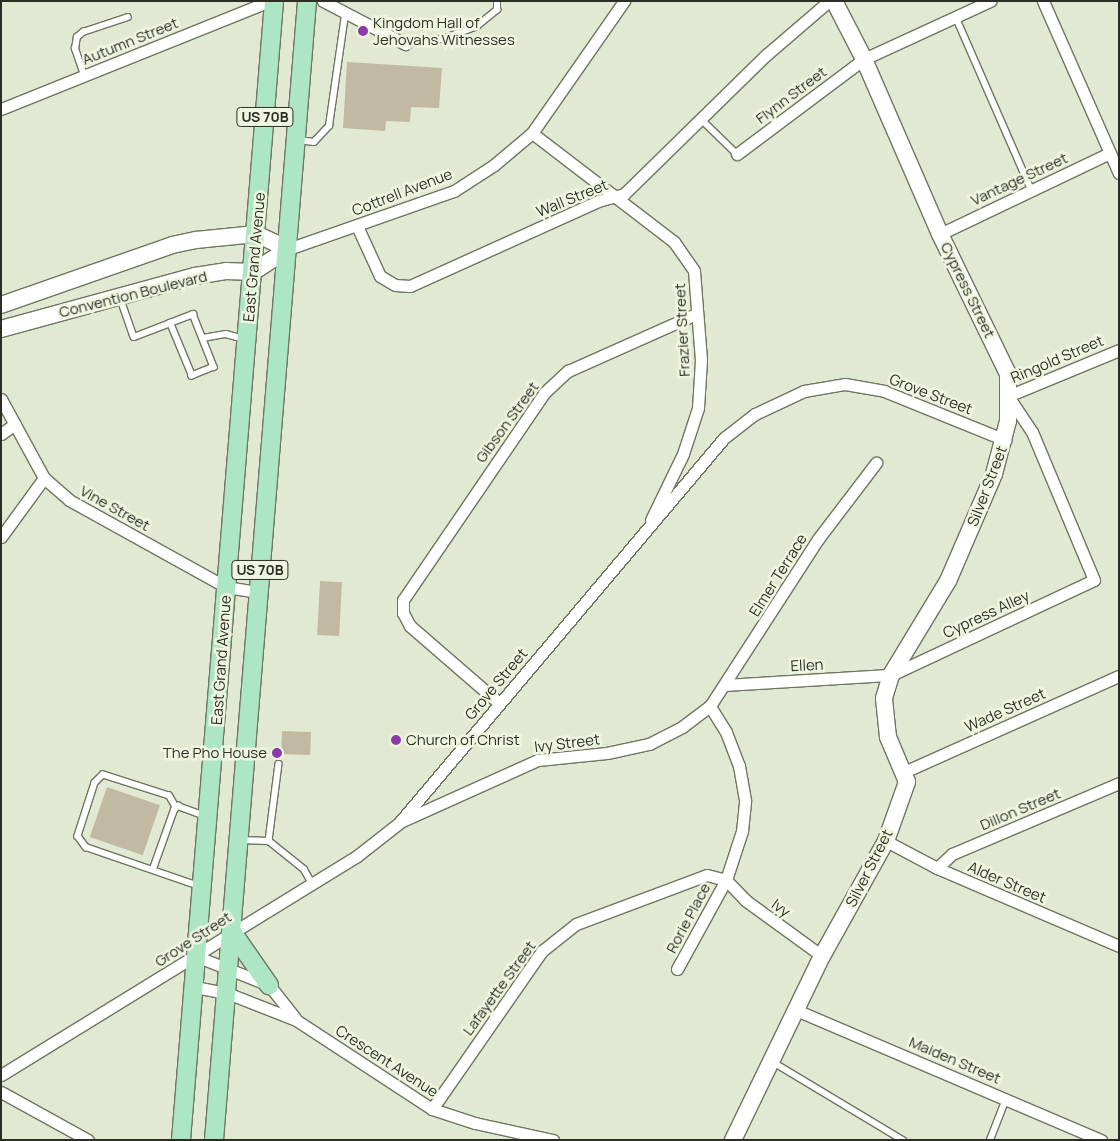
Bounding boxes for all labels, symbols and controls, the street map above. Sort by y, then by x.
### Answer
place label: Kingdom Hall of Jehovahs Witnesses [373,13,515,48]
street label: Autumn Street [79,14,181,68]
marker: Kingdom Hall of Jehovahs Witnesses [357,25,369,37]
street label: Flynn Street [752,63,830,127]
road number: US 70B [236,105,294,128]
street label: Vantage Street [968,149,1070,209]
street label: Cottrell Avenue [349,165,455,219]
street label: Wall Street [534,175,610,221]
street label: East Grand Avenue [239,192,269,322]
street label: Cypress Street [937,239,999,341]
street label: Convention Boulevard [57,267,209,321]
street label: Frazier Street [671,283,693,377]
street label: Ringold Street [1008,331,1106,387]
street label: Grove Street [887,370,975,418]
street label: Gibson Street [472,378,542,466]
street label: Silver Street [963,443,1011,529]
street label: Vine Street [77,481,153,535]
street label: Elmer Terrace [745,530,811,620]
road number: US 70B [231,558,289,582]
street label: Cypress Alley [940,586,1032,642]
street label: East Grand Avenue [207,595,235,725]
street label: Grove Street [461,645,531,723]
street label: Ellen [790,655,824,675]
street label: Wade Street [962,684,1048,736]
street label: Ivy Street [533,730,601,756]
place label: Church of Christ [406,731,520,749]
marker: Church of Christ [390,734,402,746]
place label: The Pho House [163,744,267,762]
marker: The Pho House [271,747,283,759]
street label: Dillon Street [977,784,1063,834]
street label: Silver Street [842,826,896,910]
street label: Alder Street [965,857,1049,907]
street label: Rorie Place [662,880,714,956]
street label: Ivy [768,895,794,921]
street label: Grove Street [151,908,235,970]
street label: Lafayette Street [459,937,539,1039]
street label: Crescent Avenue [332,1021,442,1101]
street label: Maiden Street [906,1033,1004,1087]

